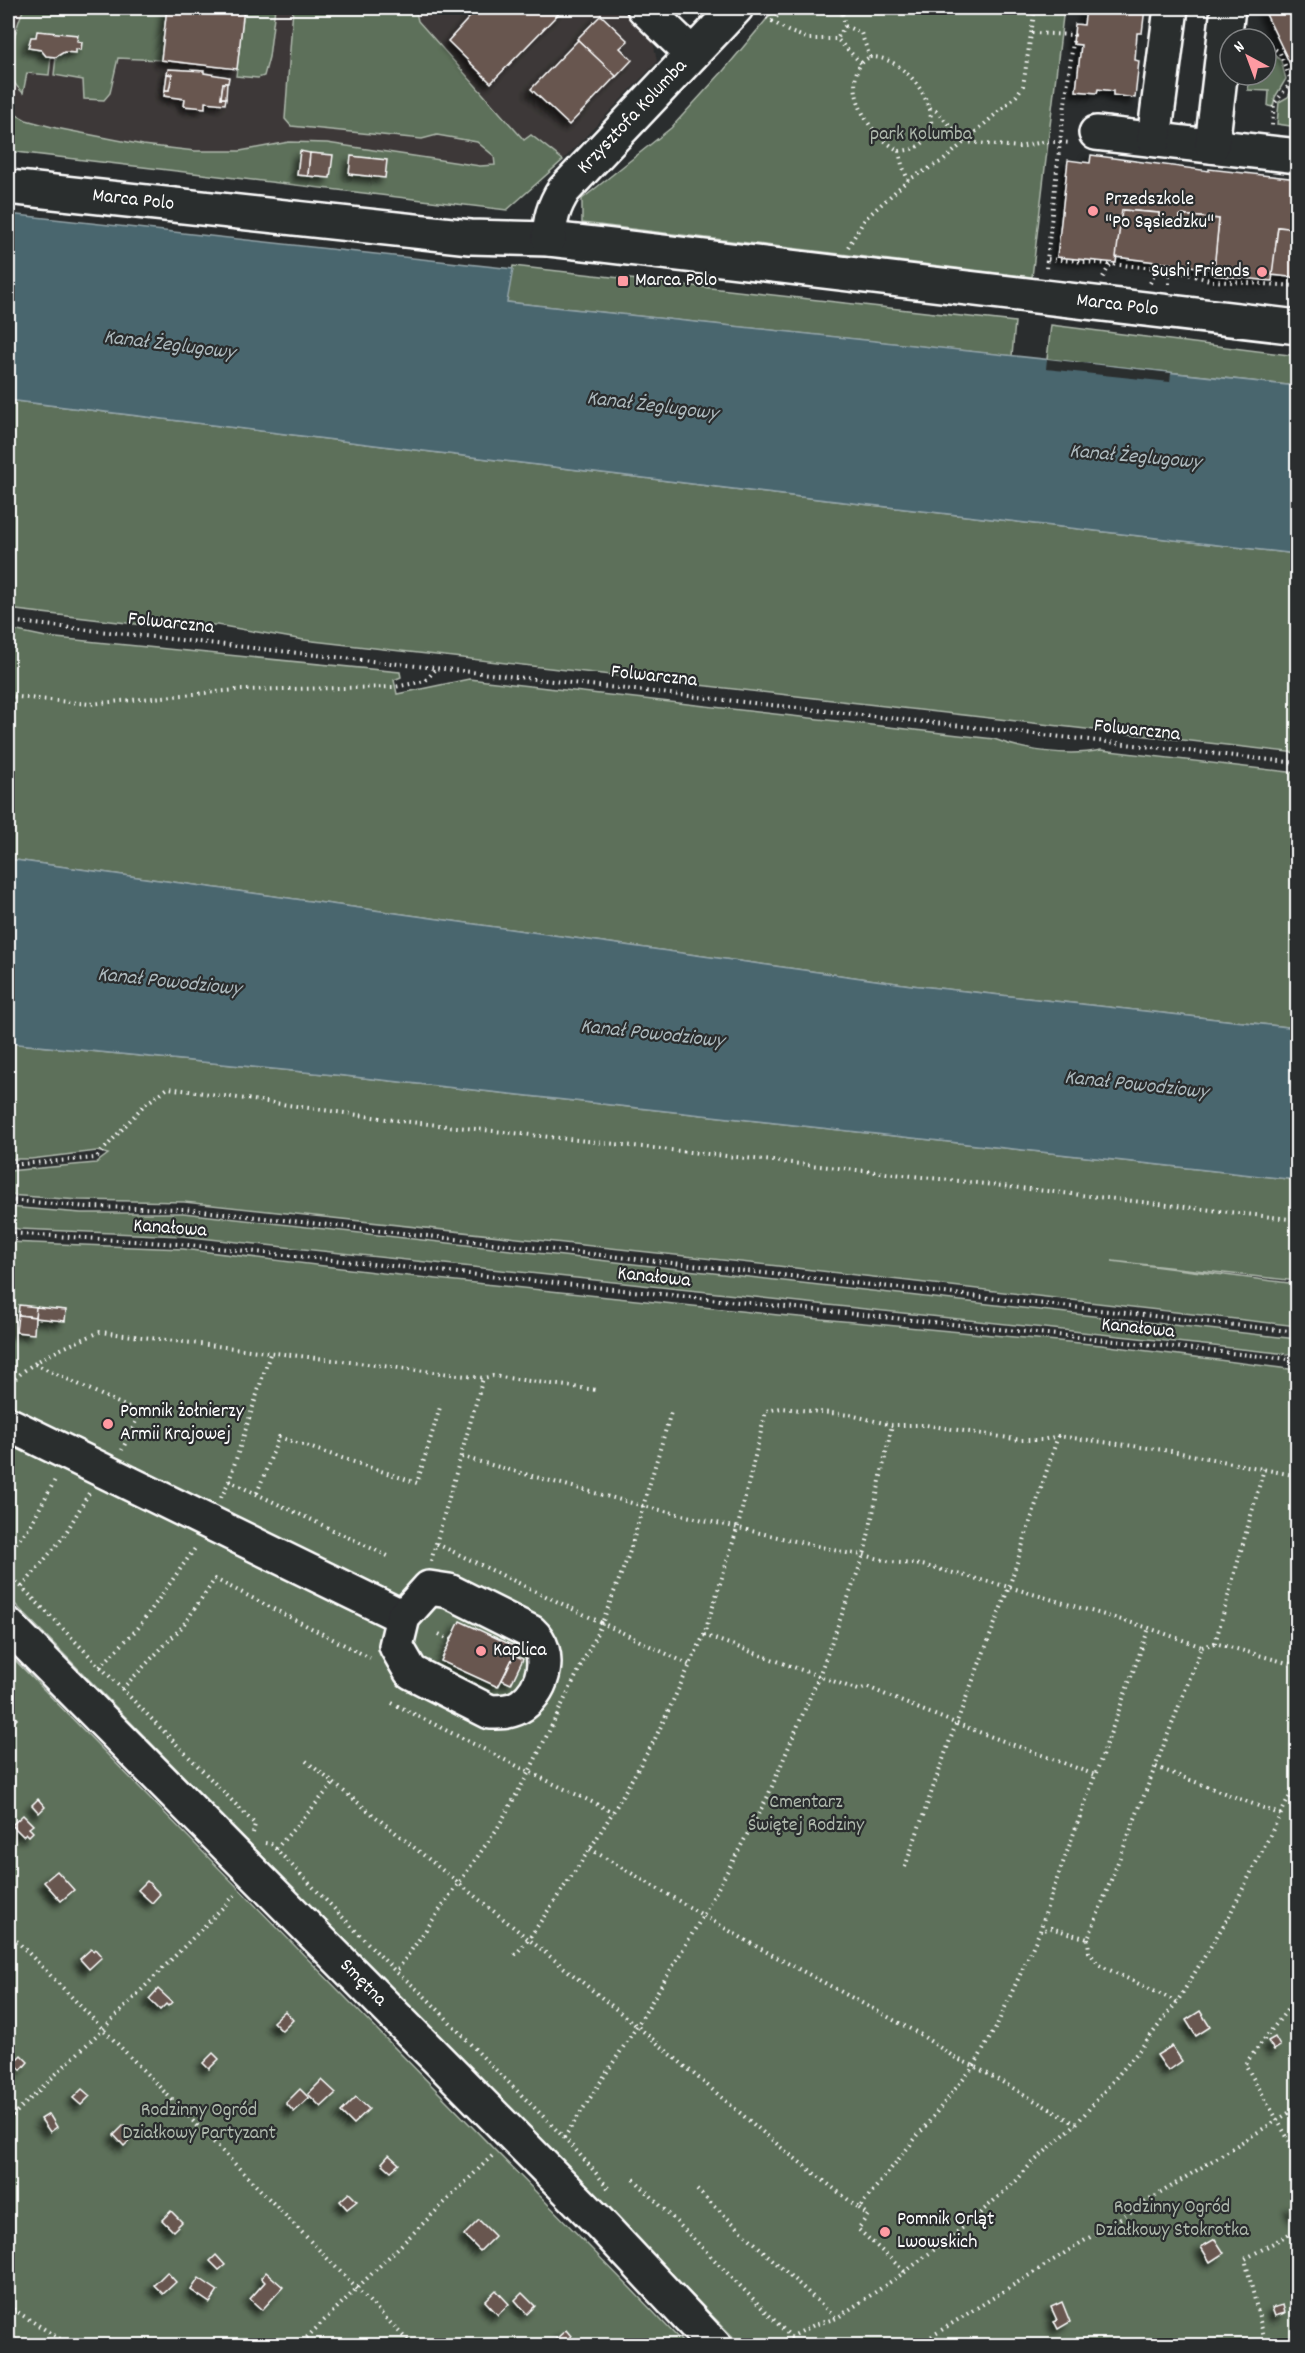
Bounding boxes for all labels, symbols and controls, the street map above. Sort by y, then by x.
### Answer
north arrow [1218,27,1278,87]
text: N [1229,36,1250,59]
street label: Krzysztofa Kolumba [571,53,695,181]
park label: park Kolumba [870,121,973,149]
street label: Marca Polo [91,182,176,219]
place label: Przedszkole "Po Sąsiedzku" [1105,186,1214,237]
marker: Przedszkole "Po Sąsiedzku" [1086,204,1100,218]
place label: Sushi Friends [1151,258,1250,286]
marker: Sushi Friends [1255,265,1269,279]
place label: Marca Polo [635,267,717,295]
marker: Marca Polo [616,274,630,288]
street label: Marca Polo [1075,287,1160,324]
water label: Kanał Żeglugowy [102,323,239,369]
water label: Kanał Żeglugowy [585,384,722,430]
water label: Kanał Żeglugowy [1068,437,1204,479]
street label: Folwarczna [127,606,216,643]
street label: Folwarczna [610,659,699,696]
street label: Folwarczna [1093,713,1182,750]
water label: Kanał Powodziowy [96,961,245,1006]
water label: Kanał Powodziowy [579,1013,728,1058]
water label: Kanał Powodziowy [1063,1064,1212,1109]
street label: Kanałowa [132,1212,208,1246]
street label: Kanałowa [616,1260,693,1296]
street label: Kanałowa [1100,1311,1177,1347]
place label: Pomnik żołnierzy Armii Krajowej [120,1398,245,1449]
marker: Pomnik żołnierzy Armii Krajowej [101,1417,115,1431]
place label: Kaplica [493,1637,547,1665]
marker: Kaplica [474,1644,488,1658]
park label: Cmentarz Świętej Rodziny [748,1789,865,1840]
street label: Smętna [332,1953,393,2014]
park label: Rodzinny Ogród Działkowy Partyzant [122,2097,276,2148]
park label: Rodzinny Ogród Działkowy Stokrotka [1095,2194,1249,2245]
place label: Pomnik Orląt Lwowskich [897,2206,994,2257]
marker: Pomnik Orląt Lwowskich [878,2225,892,2239]

